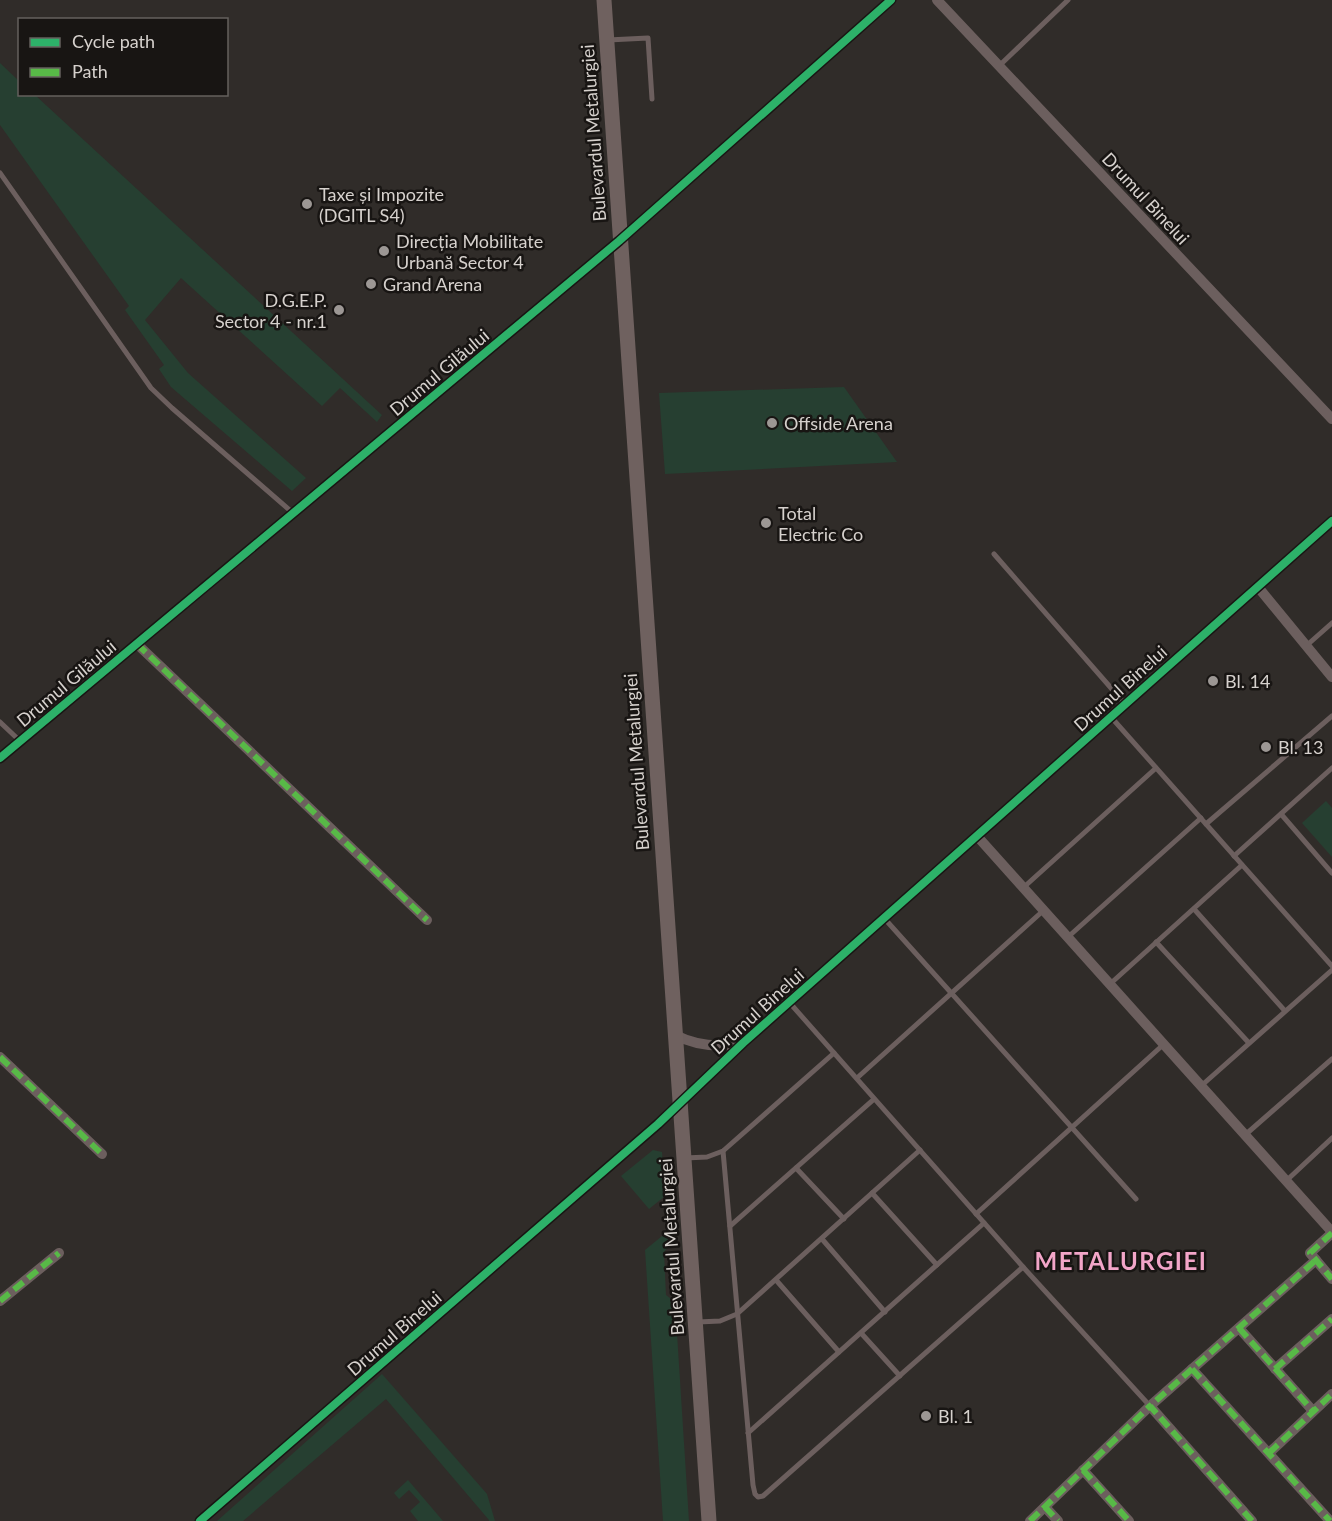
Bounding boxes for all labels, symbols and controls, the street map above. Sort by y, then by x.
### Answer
legend [18,18,228,96]
text: Cycle path [72,30,155,52]
street label: Bulevardul Metalurgiei [576,44,610,222]
text: Path [72,60,108,82]
street label: Drumul Binelui [1098,147,1194,249]
place label: Taxe și Impozite (DGITL S4) [319,183,444,226]
marker: Taxe și Impozite (DGITL S4) [300,197,314,211]
place label: Direcția Mobilitate Urbană Sector 4 [396,230,543,273]
marker: Direcția Mobilitate Urbană Sector 4 [377,244,391,258]
place label: Grand Arena [383,273,482,295]
marker: Grand Arena [364,277,378,291]
place label: D.G.E.P. Sector 4 - nr.1 [215,289,327,332]
marker: D.G.E.P. Sector 4 - nr.1 [332,303,346,317]
street label: Drumul Gilăului [385,324,493,420]
place label: Offside Arena [784,412,893,434]
marker: Offside Arena [765,416,779,430]
place label: Total Electric Co [778,502,863,545]
marker: Total Electric Co [759,516,773,530]
street label: Drumul Gilăului [12,635,120,731]
street label: Drumul Binelui [1069,640,1171,736]
place label: Bl. 14 [1225,670,1270,692]
street label: Bulevardul Metalurgiei [619,673,653,851]
marker: Bl. 14 [1206,674,1220,688]
place label: Bl. 13 [1278,736,1323,758]
marker: Bl. 13 [1259,740,1273,754]
street label: Drumul Binelui [706,963,808,1059]
street label: Bulevardul Metalurgiei [654,1158,688,1336]
district label: METALURGIEI [1035,1246,1207,1275]
street label: Drumul Binelui [342,1286,446,1380]
place label: Bl. 1 [938,1405,973,1427]
marker: Bl. 1 [919,1409,933,1423]

